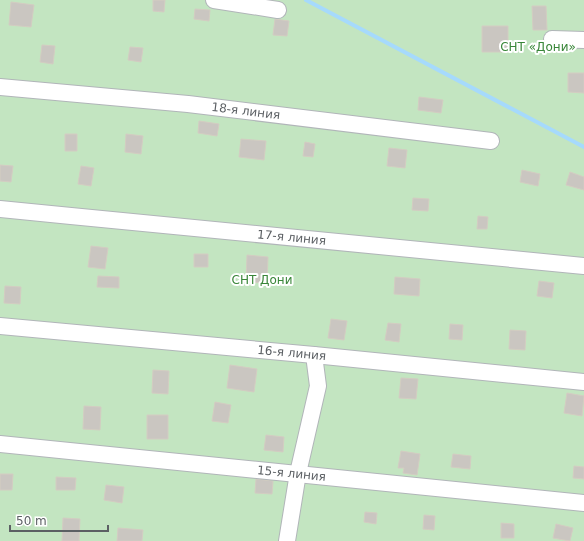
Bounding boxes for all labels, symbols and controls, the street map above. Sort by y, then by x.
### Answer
park label: СНТ «Дони» [500,40,576,54]
street label: 18-я линия [211,100,281,122]
street label: 17-я линия [257,227,327,248]
park label: СНТ Дони [232,273,292,287]
street label: 16-я линия [257,343,327,363]
street label: 15-я линия [256,463,327,484]
scale bar [10,507,108,533]
text: 50 m [16,514,47,528]

